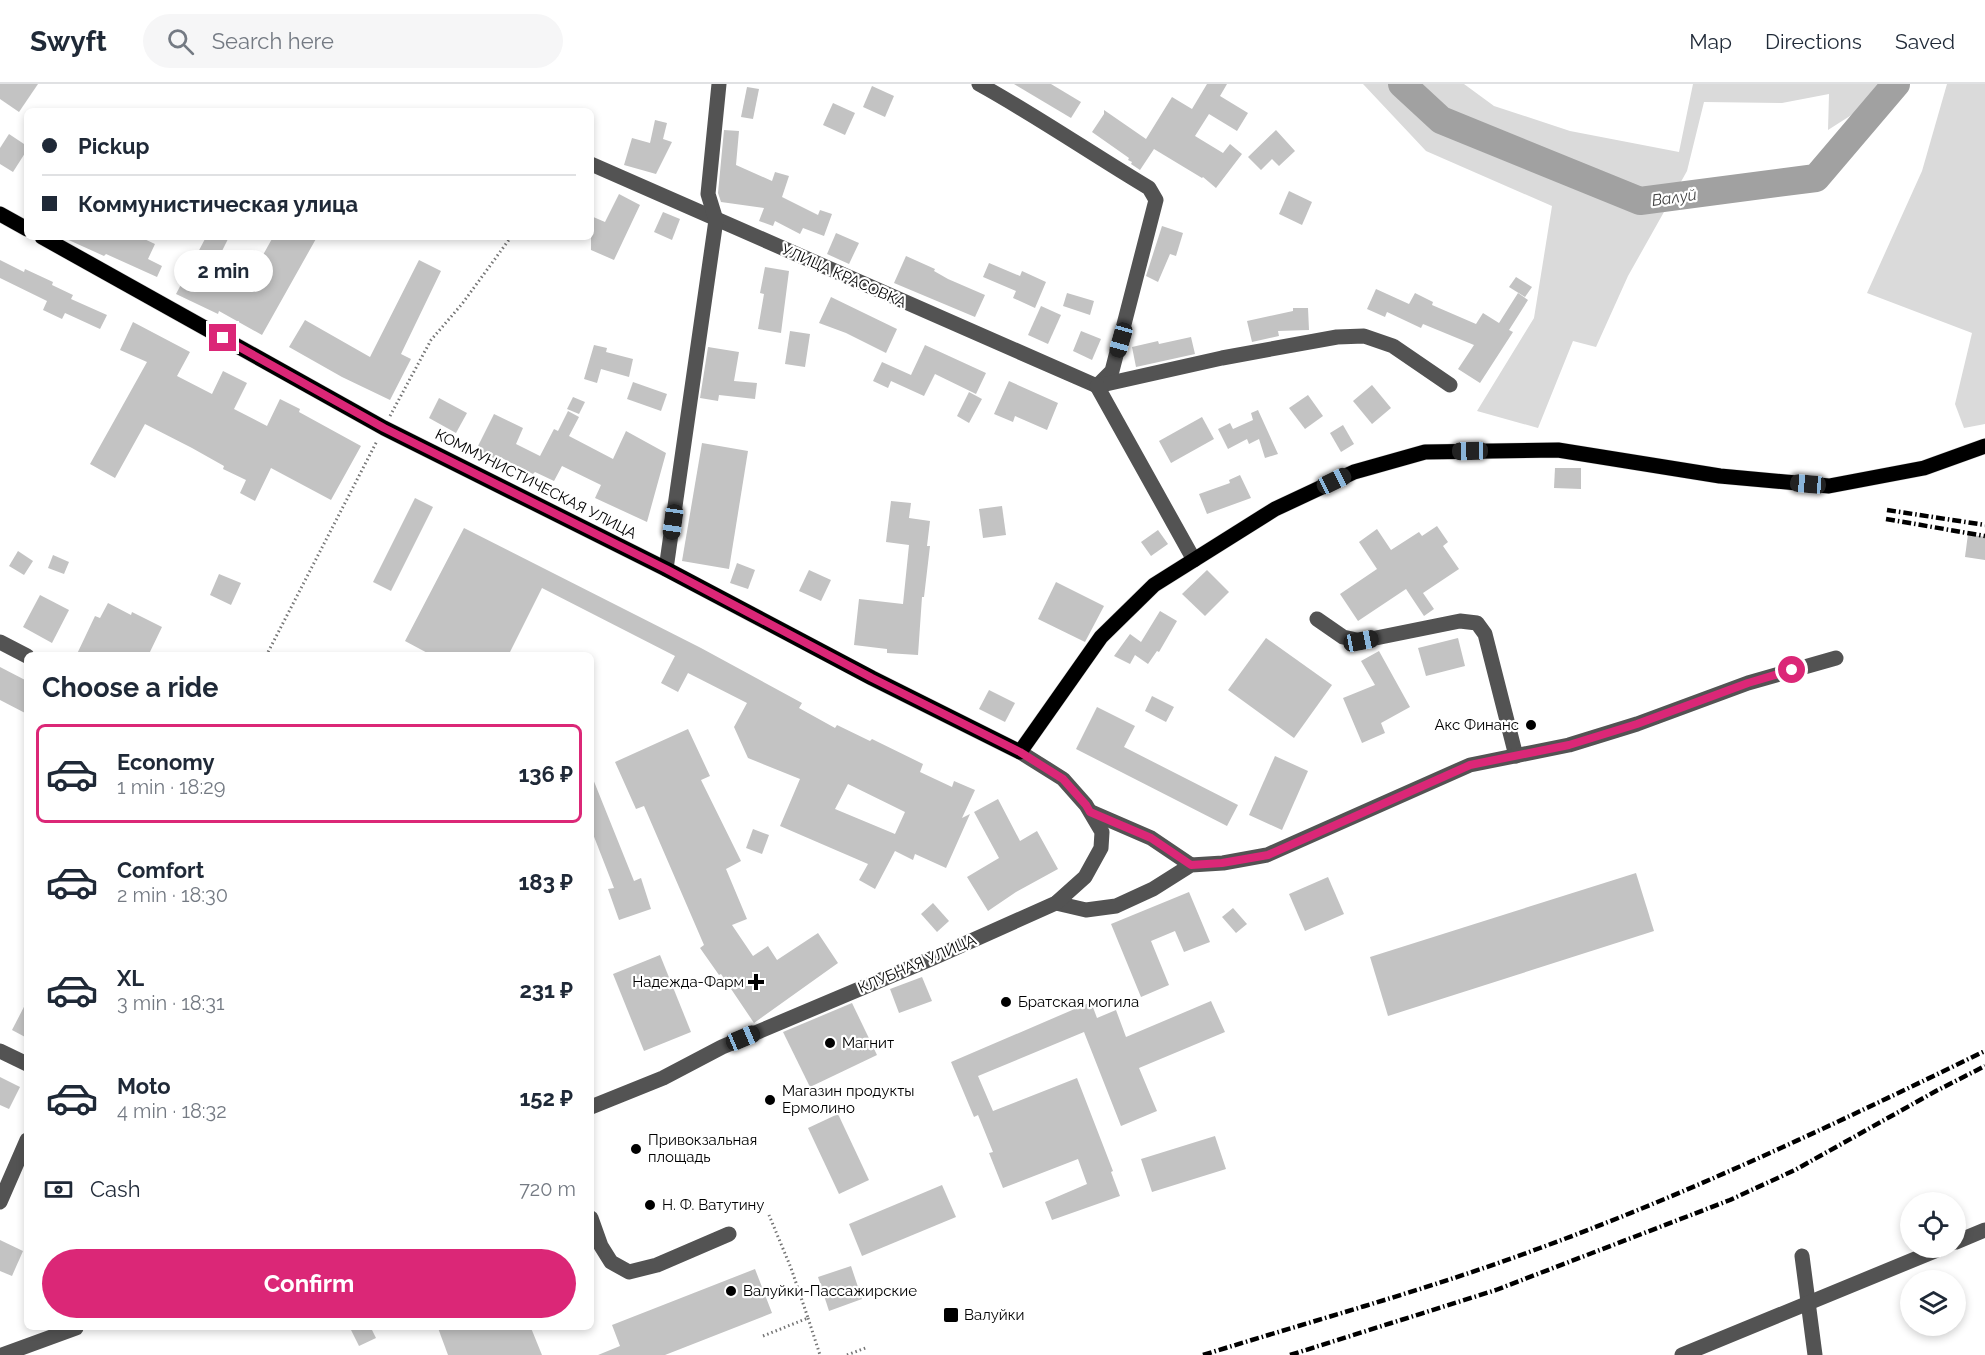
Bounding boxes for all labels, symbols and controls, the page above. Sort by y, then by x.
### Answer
search box [143,14,563,68]
text: Swyft [30,25,107,58]
icon: search [164,25,197,58]
text: Search here [212,28,334,54]
text: Map [1689,29,1732,54]
text: Directions [1765,29,1862,54]
text: Saved [1895,29,1955,54]
text: Pickup [78,133,150,159]
water label: Валуй [1650,185,1698,210]
text: Коммунистическая улица [78,191,358,217]
street label: УЛИЦА КРАСОВКА [779,240,909,312]
callout: 2 min [174,251,272,293]
text: 2 min [198,259,249,283]
car [1107,320,1135,360]
route end [209,324,236,351]
street label: КОММУНИСТИЧЕСКАЯ УЛИЦА [432,425,640,543]
car [1452,442,1488,460]
car [1314,465,1354,497]
car [1789,473,1827,495]
car [662,503,684,541]
car [1342,629,1380,653]
route start [1778,656,1805,683]
text: Choose a ride [42,672,218,703]
place label: Акс Финанс [1434,716,1519,734]
marker: Акс Финанс [1524,718,1538,732]
icon: car [45,747,99,801]
text: Economy [117,749,215,775]
text: 136 ₽ [518,761,573,787]
text: 1 min · 18:29 [117,775,225,799]
icon: car [45,855,99,909]
text: Comfort [117,857,204,883]
text: 183 ₽ [519,869,573,895]
text: 2 min · 18:30 [117,883,228,907]
street label: КЛУБНАЯ УЛИЦА [855,931,979,997]
icon: car [45,963,99,1017]
text: XL [117,965,144,991]
place label: Надежда-Фарм [632,973,744,991]
marker: Надежда-Фарм [749,975,763,989]
text: 231 ₽ [519,977,573,1003]
text: 3 min · 18:31 [117,991,225,1015]
place label: Братская могила [1018,993,1139,1011]
marker: Братская могила [999,995,1013,1009]
car [723,1023,763,1053]
place label: Магнит [842,1034,894,1052]
marker: Магнит [823,1036,837,1050]
icon: car [45,1071,99,1125]
text: Moto [117,1073,171,1099]
place label: Магазин продукты Ермолино [782,1082,915,1117]
text: 152 ₽ [519,1085,573,1111]
marker: Магазин продукты Ермолино [763,1093,777,1107]
text: 4 min · 18:32 [117,1099,227,1123]
place label: Привокзальная площадь [648,1131,757,1166]
marker: Привокзальная площадь [629,1142,643,1156]
icon: cash [42,1173,75,1206]
text: Cash [90,1176,141,1202]
text: 720 m [519,1177,576,1201]
map controls [1900,1192,1966,1336]
button: locate [1900,1192,1966,1258]
place label: Н. Ф. Ватутину [662,1196,764,1214]
marker: Н. Ф. Ватутину [643,1198,657,1212]
button: Confirm [42,1249,576,1318]
button: layers [1900,1270,1966,1336]
place label: Валуйки-Пассажирские [743,1282,917,1300]
marker: Валуйки-Пассажирские [724,1284,738,1298]
marker: Валуйки [942,1306,960,1324]
place label: Валуйки [964,1306,1024,1324]

